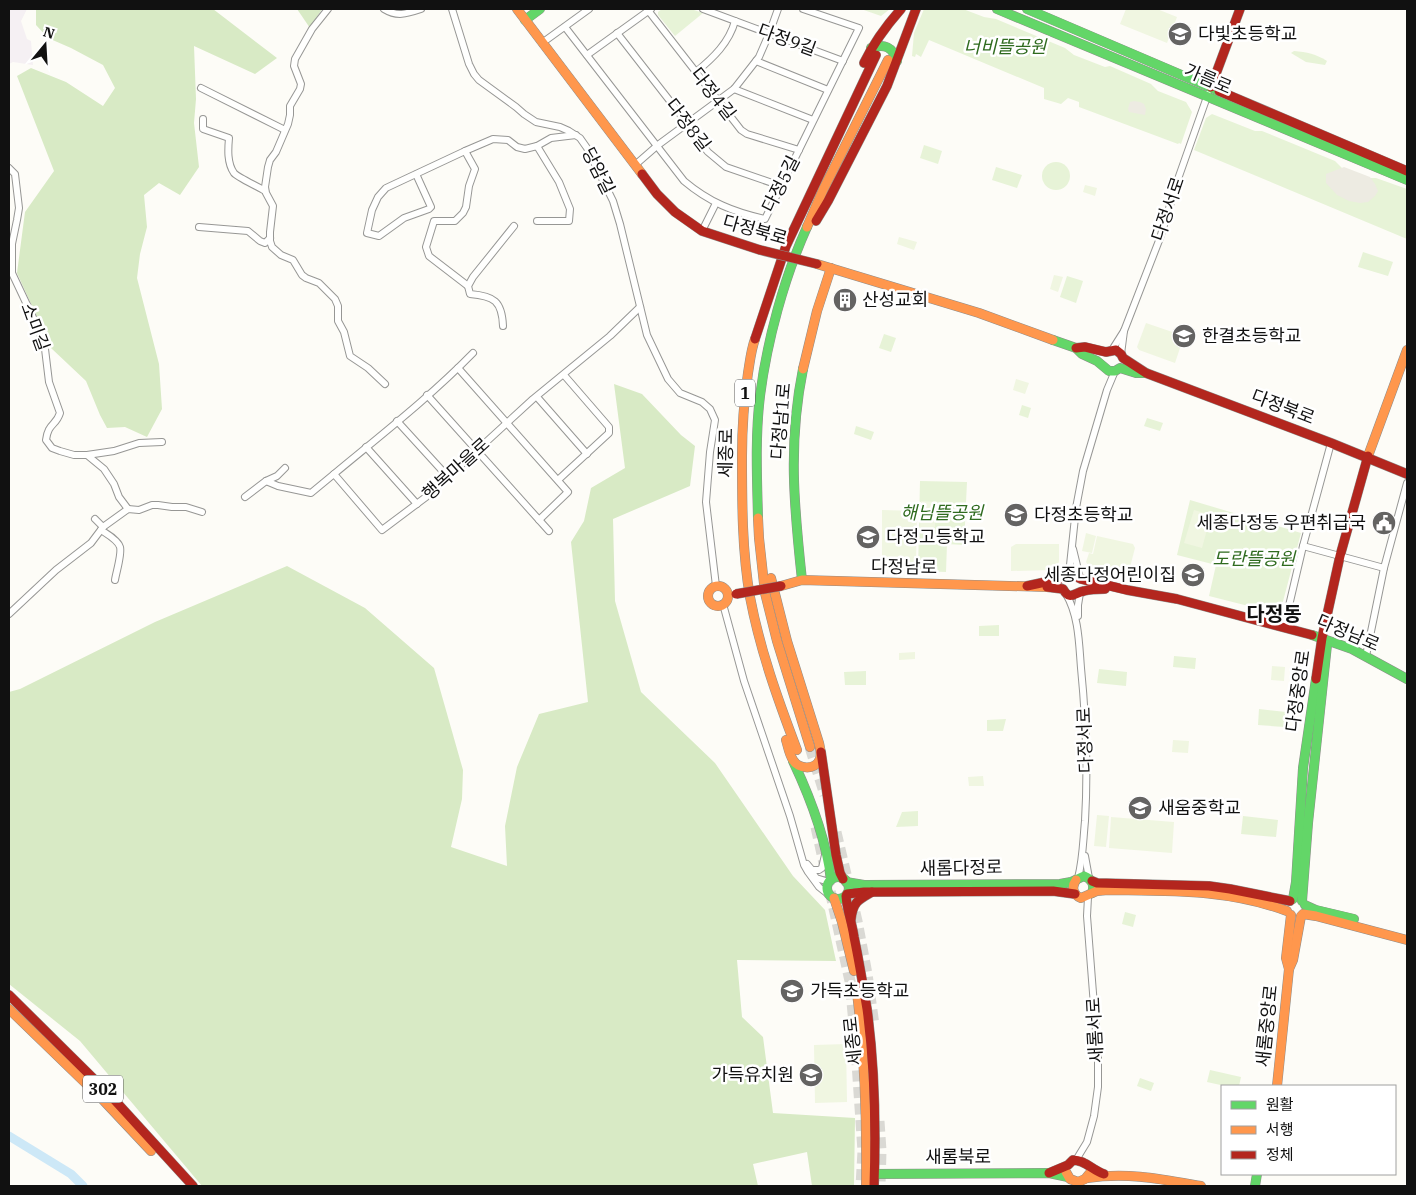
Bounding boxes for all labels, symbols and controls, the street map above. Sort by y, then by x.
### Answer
street label: 다정9길 [755,18,820,61]
north arrow [20,20,70,70]
school or university icon: 다빛초등학교 [1167,21,1193,47]
text: N [41,22,57,43]
place label: 다빛초등학교 [1198,22,1297,45]
park label: 너비뜰공원 [964,35,1048,58]
street label: 가름로 [1181,58,1236,99]
street label: 다정4길 [686,63,741,125]
street label: 다정8길 [661,94,716,156]
street label: 당암길 [577,143,620,198]
street label: 다정5길 [757,152,805,216]
street label: 다정서로 [1146,174,1189,244]
street label: 다정북로 [720,209,790,250]
building icon: 산성교회 [832,287,858,313]
place label: 산성교회 [862,288,928,311]
street label: 소미길 [16,300,55,354]
school or university icon: 한결초등학교 [1171,323,1197,349]
place label: 한결초등학교 [1202,324,1301,347]
road number: 1 [735,379,755,406]
street label: 다정남1로 [766,382,795,460]
street label: 다정북로 [1248,384,1318,429]
street label: 세종로 [714,428,737,478]
street label: 행복마을로 [417,432,494,505]
park label: 해님뜰공원 [901,501,985,524]
school or university icon: 다정초등학교 [1003,502,1029,528]
place label: 다정초등학교 [1034,503,1133,526]
public building icon: 세종다정동 우편취급국 [1371,510,1397,536]
place label: 세종다정동 우편취급국 [1196,511,1366,534]
school or university icon: 다정고등학교 [855,524,881,550]
place label: 다정고등학교 [886,525,985,548]
park label: 도란뜰공원 [1213,547,1297,570]
street label: 다정남로 [871,554,937,579]
school or university icon: 세종다정어린이집 [1180,562,1206,588]
place label: 세종다정어린이집 [1044,563,1176,586]
district label: 다정동 [1246,600,1302,627]
street label: 다정남로 [1313,609,1383,656]
street label: 다정중앙로 [1280,648,1315,734]
street label: 다정서로 [1072,707,1097,774]
school or university icon: 새움중학교 [1127,795,1153,821]
place label: 새움중학교 [1158,796,1241,819]
street label: 새롬다정로 [919,855,1003,880]
school or university icon: 가득초등학교 [779,978,805,1004]
place label: 가득초등학교 [810,979,909,1002]
street label: 새롬중앙로 [1251,984,1282,1068]
street label: 새롬서로 [1081,996,1108,1064]
street label: 세종로 [838,1015,867,1067]
school or university icon: 가득유치원 [798,1062,824,1088]
place label: 가득유치원 [711,1063,794,1086]
road number: 302 [83,1076,123,1102]
legend [1221,1085,1396,1175]
text: 원활 [1266,1095,1294,1114]
text: 서행 [1266,1120,1294,1139]
street label: 새롬북로 [925,1145,991,1168]
text: 정체 [1266,1145,1294,1164]

